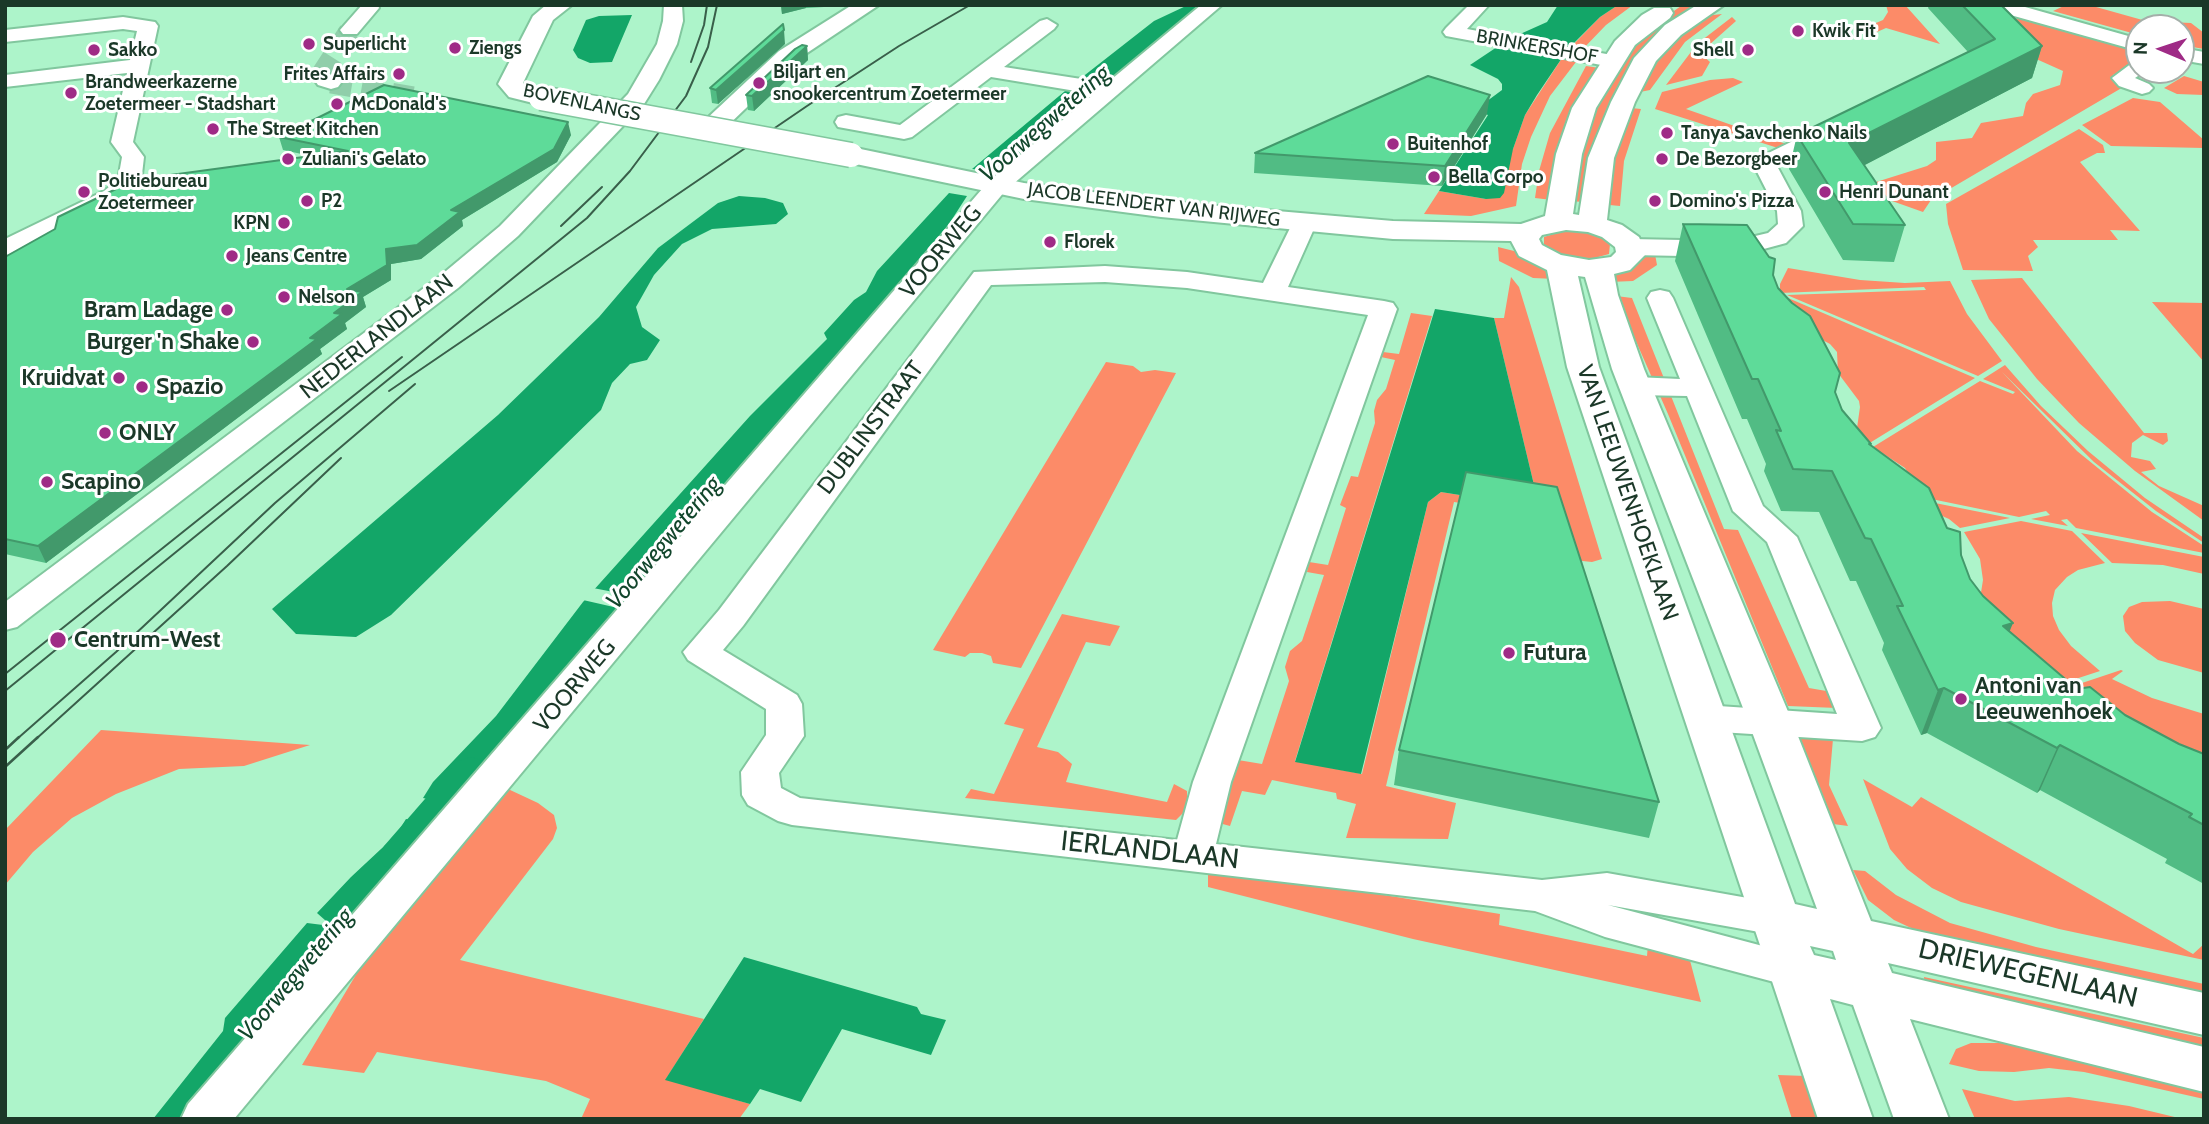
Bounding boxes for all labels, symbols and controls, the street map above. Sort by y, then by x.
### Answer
north arrow [2125,14,2195,84]
place label: Kwik Fit [1812,20,1876,42]
marker: Kwik Fit [1790,23,1806,39]
street label: BRINKERSHOF [1475,25,1599,69]
place label: Superlicht [323,33,406,55]
marker: Superlicht [301,36,317,52]
place label: Ziengs [469,37,522,59]
place label: Sakko [108,39,157,61]
place label: Shell [1693,39,1734,61]
marker: Ziengs [447,40,463,56]
text: N [2129,41,2152,55]
marker: Sakko [86,42,102,58]
marker: Shell [1740,42,1756,58]
water label: Voorwegwetering [974,59,1116,189]
place label: Biljart en snookercentrum Zoetermeer [773,61,1006,105]
place label: Frites Affairs [283,63,385,85]
marker: Frites Affairs [391,66,407,82]
place label: Brandweerkazerne Zoetermeer - Stadshart [85,71,275,115]
marker: Biljart en snookercentrum Zoetermeer [751,75,767,91]
street label: BOVENLANGS [521,79,643,127]
marker: Brandweerkazerne Zoetermeer - Stadshart [63,85,79,101]
place label: McDonald's [351,93,446,115]
marker: McDonald's [329,96,345,112]
place label: The Street Kitchen [227,118,379,140]
marker: The Street Kitchen [205,121,221,137]
place label: Tanya Savchenko Nails [1681,122,1867,144]
marker: Tanya Savchenko Nails [1659,125,1675,141]
place label: Buitenhof [1407,133,1488,155]
marker: Buitenhof [1385,136,1401,152]
place label: Zuliani's Gelato [302,148,426,170]
place label: De Bezorgbeer [1676,148,1797,170]
marker: Zuliani's Gelato [280,151,296,167]
marker: De Bezorgbeer [1654,151,1670,167]
place label: Bella Corpo [1448,166,1544,188]
marker: Bella Corpo [1426,169,1442,185]
place label: Politiebureau Zoetermeer [98,170,207,214]
street label: JACOB LEENDERT VAN RIJWEG [1026,178,1282,232]
place label: Henri Dunant [1839,181,1949,203]
marker: Politiebureau Zoetermeer [76,184,92,200]
marker: Henri Dunant [1817,184,1833,200]
place label: P2 [321,190,342,212]
place label: Domino's Pizza [1669,190,1794,212]
marker: P2 [299,193,315,209]
marker: Domino's Pizza [1647,193,1663,209]
street label: VOORWEG [894,200,988,304]
place label: KPN [233,212,270,234]
marker: KPN [276,215,292,231]
place label: Florek [1064,231,1115,253]
marker: Florek [1042,234,1058,250]
place label: Jeans Centre [246,245,347,267]
marker: Jeans Centre [224,248,240,264]
street label: NEDERLANDLAAN [295,269,459,405]
place label: Nelson [298,286,355,308]
marker: Nelson [276,289,292,305]
place label: Bram Ladage [84,296,213,324]
marker: Bram Ladage [219,302,235,318]
place label: Burger 'n Shake [87,328,239,356]
marker: Burger 'n Shake [245,334,261,350]
street label: DUBLINSTRAAT [812,356,930,500]
street label: VAN LEEUWENHOEKLAAN [1570,362,1684,624]
place label: Kruidvat [21,364,105,392]
marker: Kruidvat [111,370,127,386]
place label: Spazio [156,373,223,401]
marker: Spazio [134,379,150,395]
place label: ONLY [119,419,176,447]
marker: ONLY [97,425,113,441]
place label: Scapino [61,468,141,496]
water label: Voorwegwetering [600,471,728,615]
marker: Scapino [39,474,55,490]
place label: Centrum-West [74,626,221,654]
marker: Centrum-West [48,630,68,650]
street label: VOORWEG [528,634,622,738]
place label: Futura [1523,639,1587,667]
marker: Futura [1501,645,1517,661]
place label: Antoni van Leeuwenhoek [1975,672,2113,726]
marker: Antoni van Leeuwenhoek [1953,691,1969,707]
street label: IERLANDLAAN [1059,825,1241,877]
water label: Voorwegwetering [232,903,360,1047]
street label: DRIEWEGENLAAN [1915,932,2141,1016]

